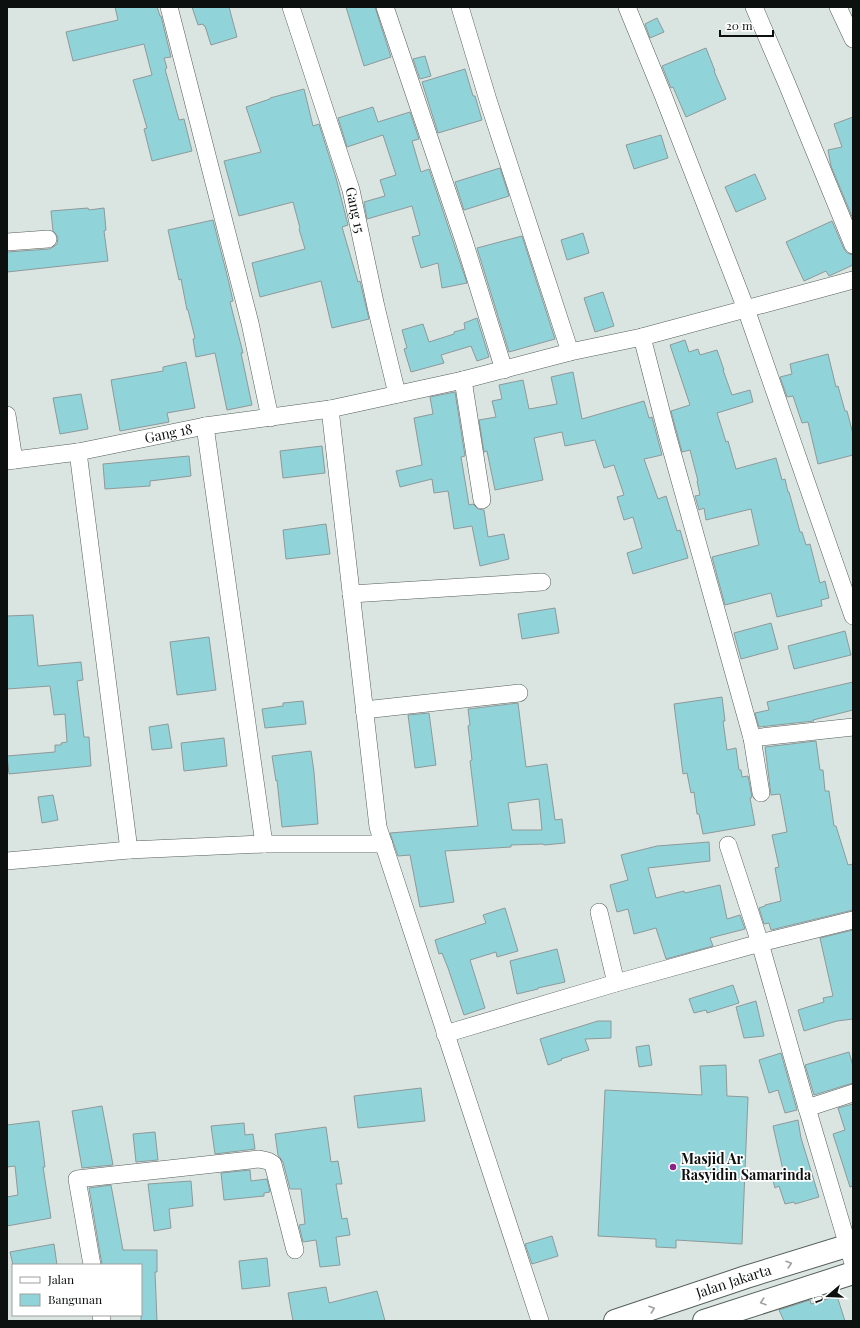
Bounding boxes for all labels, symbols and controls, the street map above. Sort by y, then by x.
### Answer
scale bar [720,12,773,38]
text: 20 m [726,17,753,33]
street label: Gang 15 [342,185,370,235]
street label: Gang 18 [143,419,194,447]
place label: Masjid Ar Rasyidin Samarinda [681,1149,812,1184]
marker: Masjid Ar Rasyidin Samarinda [668,1162,678,1172]
street label: Jalan Jakarta [692,1260,773,1302]
one-way arrow [785,1260,792,1269]
legend [12,1264,142,1316]
text: Jalan [47,1271,74,1287]
north arrow [808,1276,848,1316]
text: Bangunan [48,1291,102,1307]
text: U [810,1293,826,1305]
one-way arrow [759,1297,766,1306]
one-way arrow [649,1306,656,1314]

